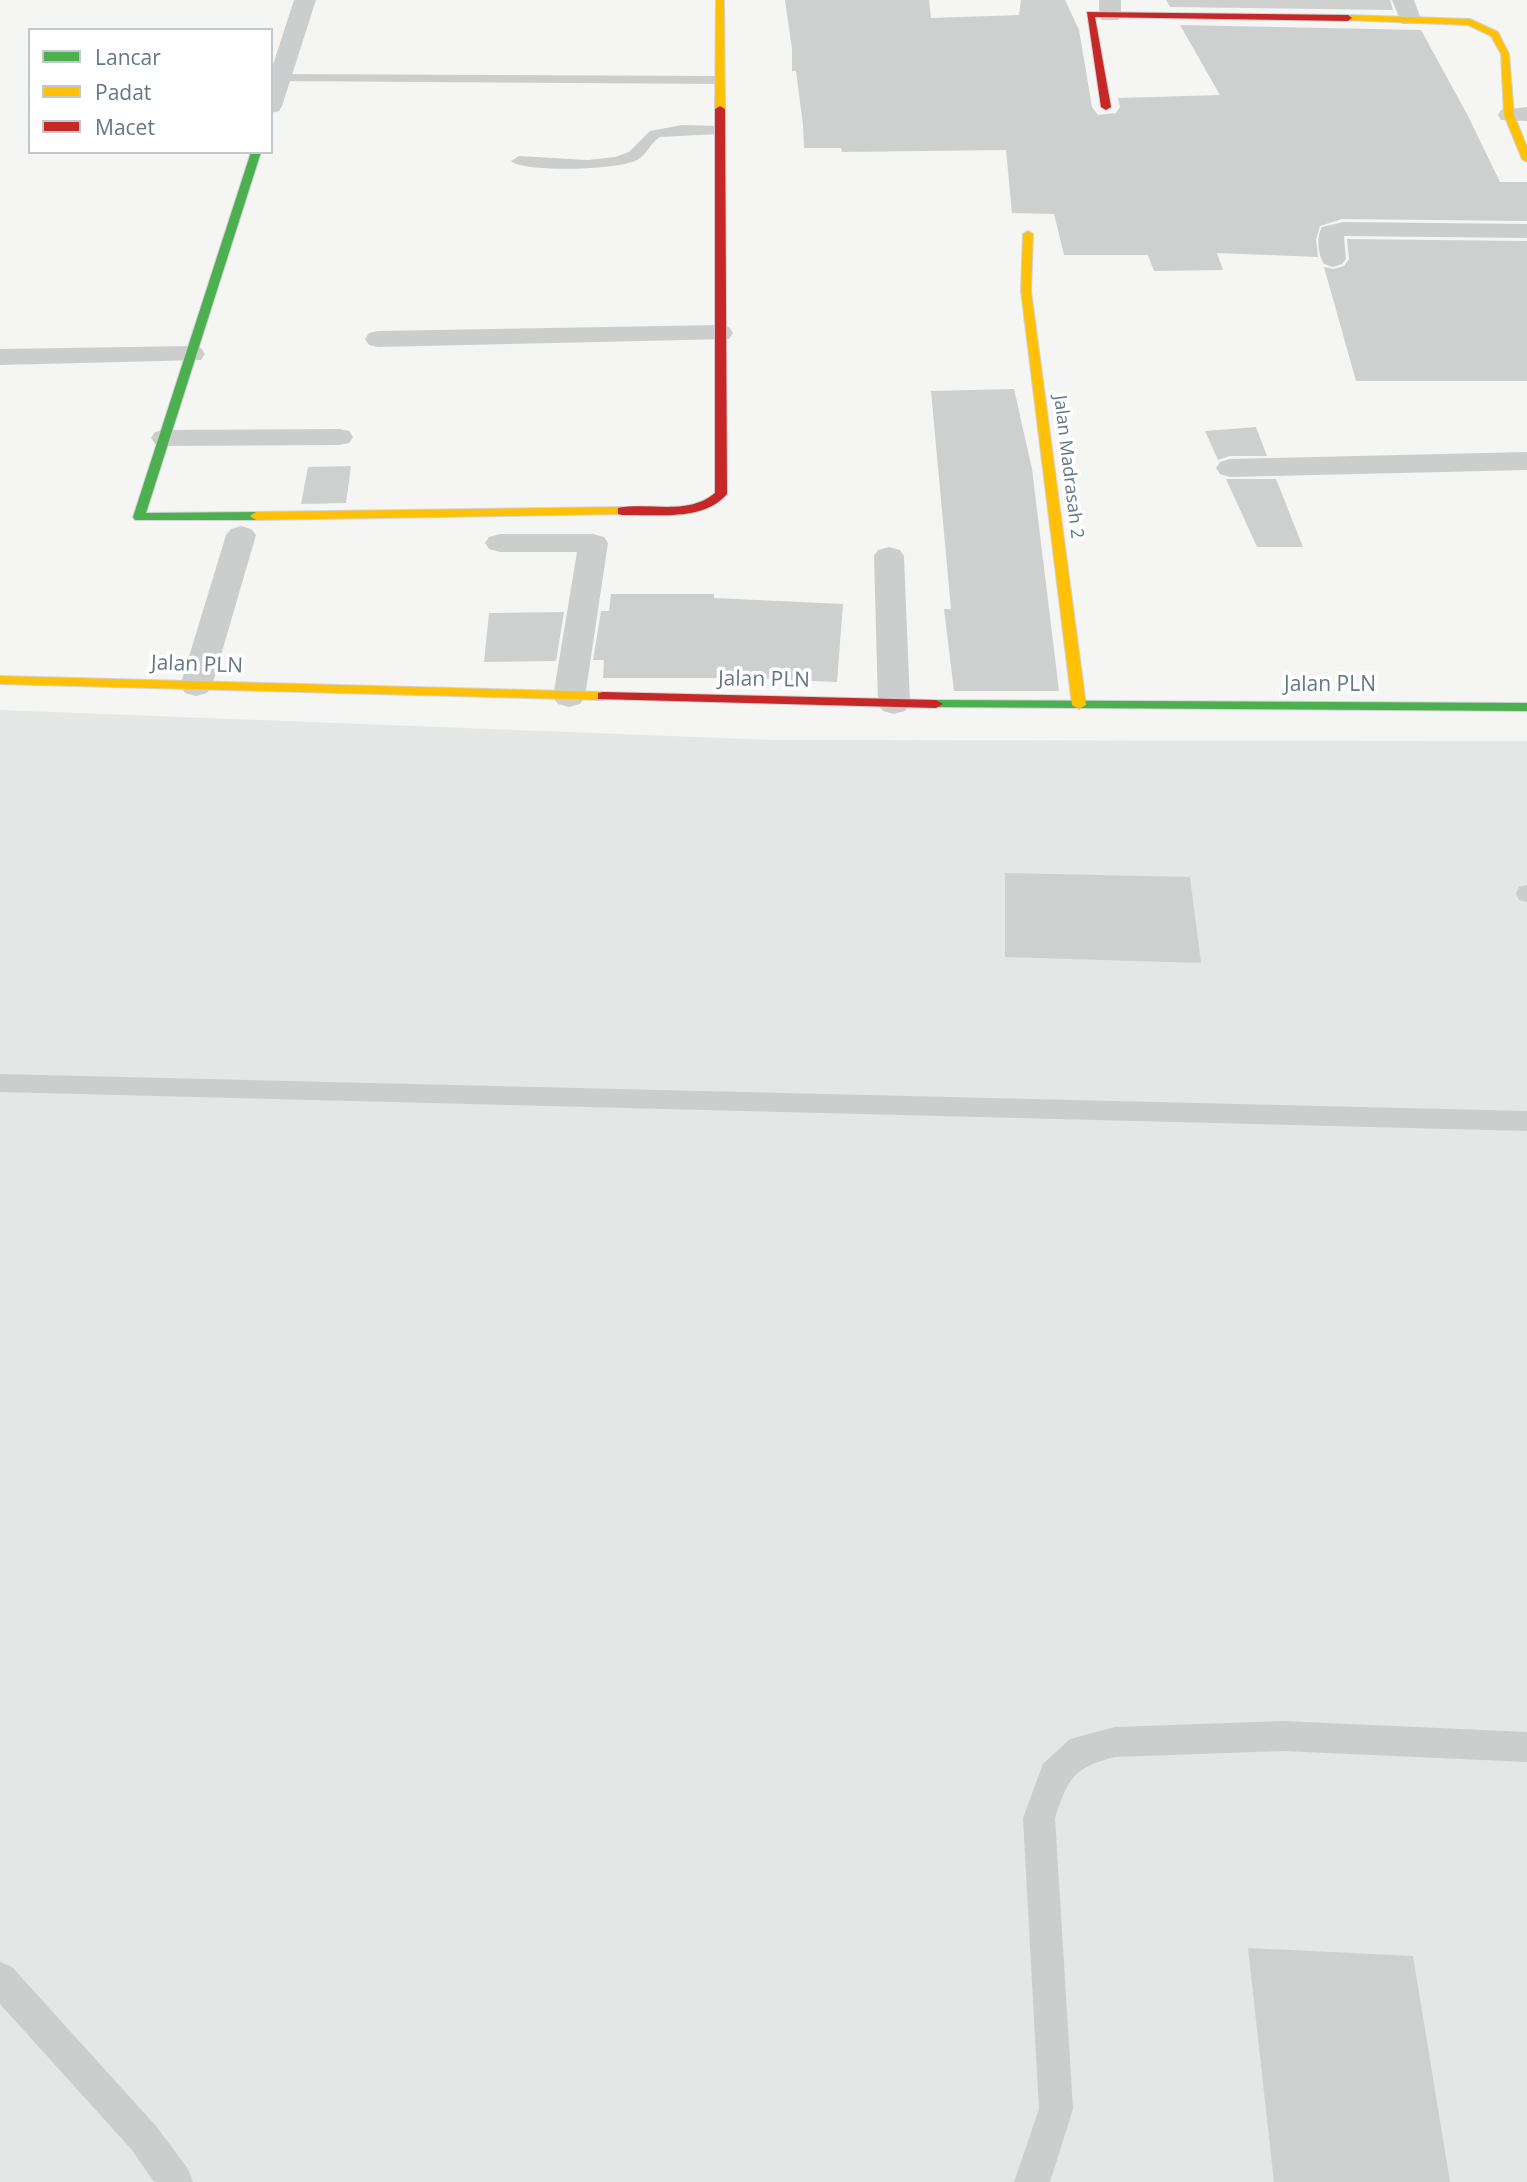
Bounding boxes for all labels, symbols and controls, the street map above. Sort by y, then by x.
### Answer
legend [28,28,273,154]
text: Lancar [95,43,161,71]
text: Padat [95,78,151,106]
text: Macet [95,113,155,141]
street label: Jalan Madrasah 2 [1048,394,1088,540]
street label: Jalan PLN [151,651,243,679]
street label: Jalan PLN [718,667,810,693]
street label: Jalan PLN [1284,672,1376,698]

